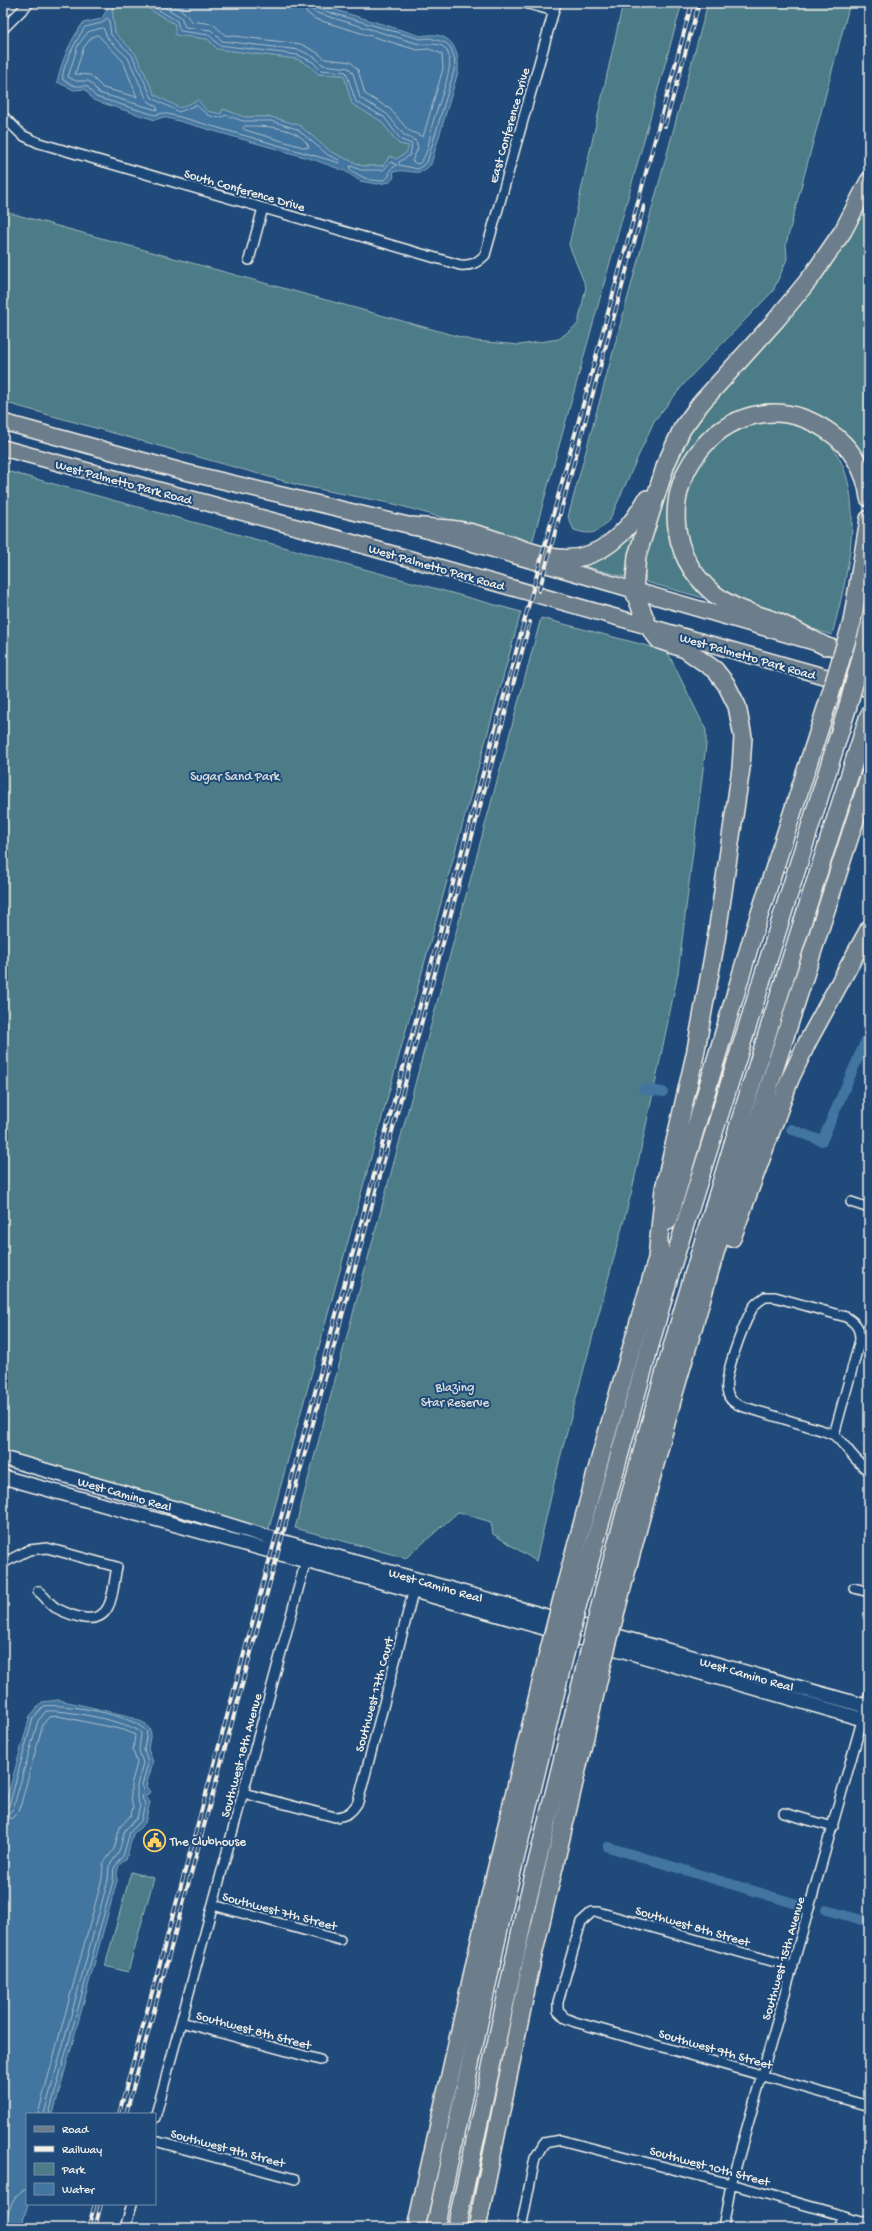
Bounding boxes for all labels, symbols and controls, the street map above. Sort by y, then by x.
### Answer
street label: East Conference Drive [487,66,534,185]
street label: South Conference Drive [182,167,307,216]
street label: West Palmetto Park Road [53,458,195,509]
street label: West Palmetto Park Road [367,542,507,595]
street label: West Palmetto Park Road [678,631,818,684]
park label: Sugar Sand Park [190,770,281,785]
park label: Blazing Star Reserve [421,1381,489,1411]
street label: West Camino Real [76,1475,173,1516]
street label: West Camino Real [387,1566,484,1607]
street label: Southwest 17th Court [353,1634,398,1754]
street label: West Camino Real [698,1655,795,1696]
street label: Southwest 18th Avenue [219,1692,266,1819]
public building icon: The Clubhouse [142,1827,168,1853]
place label: The Clubhouse [169,1835,246,1850]
street label: Southwest 7th Street [220,1890,340,1935]
street label: Southwest 15th Avenue [760,1895,809,2022]
street label: Southwest 8th Street [633,1904,753,1951]
street label: Southwest 8th Street [194,2009,314,2054]
street label: Southwest 9th Street [657,2027,776,2074]
legend [26,2113,156,2205]
text: Road [62,2124,89,2138]
street label: Southwest 9th Street [169,2127,288,2172]
text: Railway [62,2144,102,2158]
street label: Southwest 10th Street [648,2144,773,2191]
text: Park [61,2164,87,2178]
text: Water [62,2184,96,2198]

